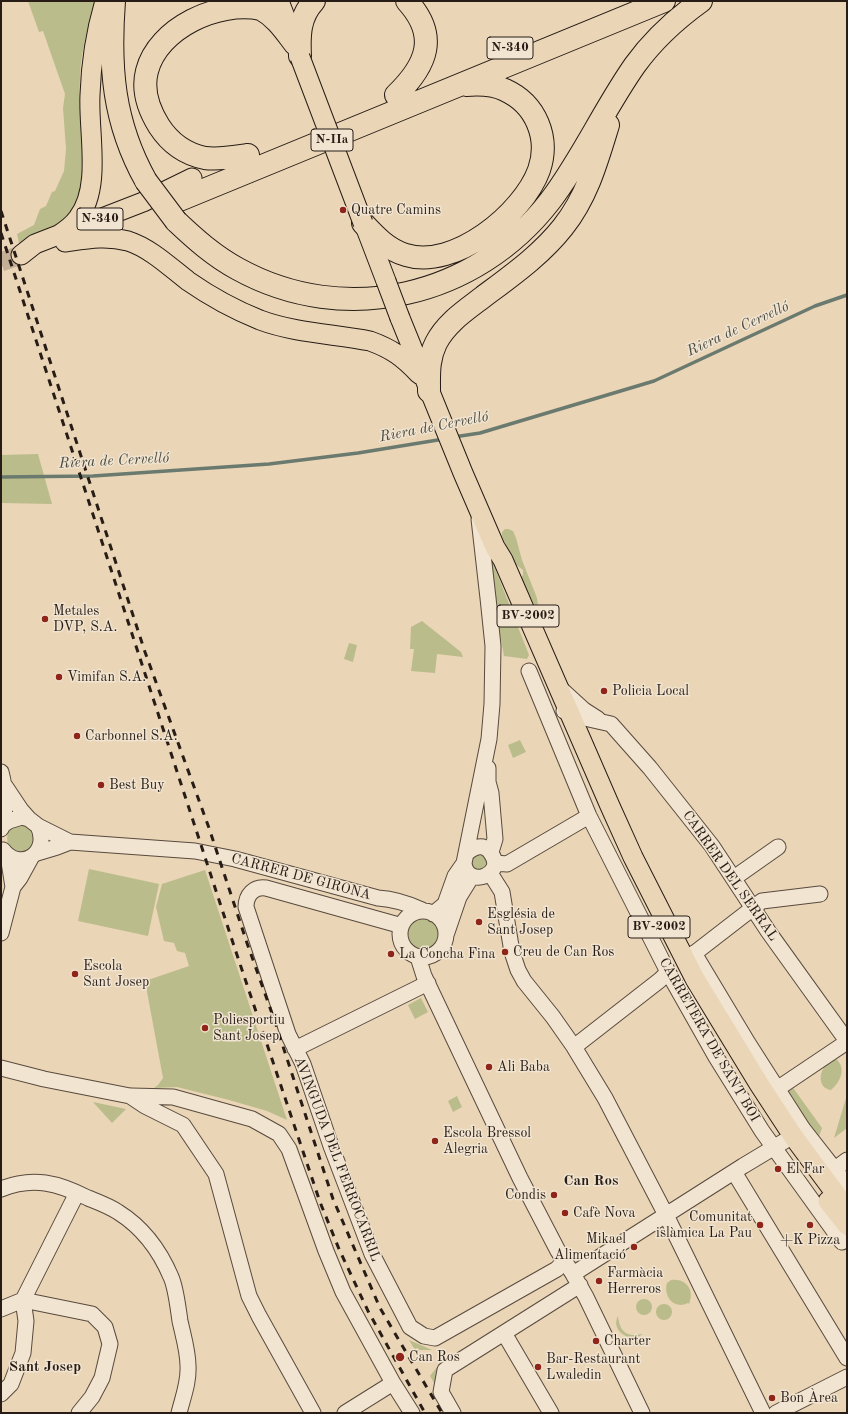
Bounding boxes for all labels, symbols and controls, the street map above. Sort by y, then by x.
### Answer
road number: N-340 [487,37,533,59]
road number: N-IIa [311,129,353,151]
place label: Quatre Camins [351,202,441,218]
marker: Quatre Camins [338,205,348,215]
road number: N-340 [77,208,123,230]
water label: Riera de Cervelló [684,298,792,360]
water label: Riera de Cervelló [378,408,490,446]
water label: Riera de Cervelló [58,449,170,473]
place label: Metales DVP, S.A. [53,603,117,636]
road number: BV-2002 [497,605,559,627]
marker: Metales DVP, S.A. [40,614,50,624]
place label: Vimifan S.A. [67,669,146,685]
marker: Vimifan S.A. [54,672,64,682]
place label: Policia Local [612,683,689,699]
marker: Policia Local [599,686,609,696]
place label: Carbonnel S.A. [85,728,178,744]
marker: Carbonnel S.A. [72,731,82,741]
place label: Best Buy [109,777,165,793]
marker: Best Buy [96,780,106,790]
street label: CARRER DEL SERRAL [679,808,781,944]
street label: CARRER DE GIRONA [229,850,373,904]
place label: Església de Sant Josep [487,906,555,938]
road number: BV-2002 [628,916,690,938]
marker: Església de Sant Josep [474,917,484,927]
place label: Creu de Can Ros [513,944,614,960]
place label: La Concha Fina [399,946,495,962]
marker: Creu de Can Ros [500,947,510,957]
marker: La Concha Fina [386,949,396,959]
street label: CARRETERA DE SANT BOI [655,955,763,1125]
place label: Escola Sant Josep [83,958,149,990]
marker: Escola Sant Josep [70,969,80,979]
place label: Poliesportiu Sant Josep [213,1012,285,1044]
marker: Poliesportiu Sant Josep [200,1023,210,1033]
street label: AVINGUDA DEL FERROCARRIL [290,1054,384,1264]
place label: Ali Baba [497,1059,550,1075]
marker: Ali Baba [484,1062,494,1072]
place label: Escola Bressol Alegria [443,1125,531,1158]
marker: Escola Bressol Alegria [430,1136,440,1146]
place label: El Far [786,1161,825,1177]
marker: El Far [773,1164,783,1174]
district label: Can Ros [563,1172,619,1190]
place label: Condis [505,1187,546,1203]
marker: Condis [549,1190,559,1200]
place label: Cafè Nova [573,1205,635,1221]
marker: Cafè Nova [560,1208,570,1218]
place label: Comunitat islàmica La Pau [656,1209,752,1242]
marker: Comunitat islàmica La Pau [755,1220,765,1230]
marker: +K Pizza [805,1220,815,1230]
place label: Mikael Alimentació [554,1231,626,1264]
place label: +K Pizza [780,1232,840,1248]
marker: Mikael Alimentació [629,1242,639,1252]
place label: Farmàcia Herreros [607,1265,663,1298]
marker: Farmàcia Herreros [594,1276,604,1286]
place label: Charter [604,1333,651,1349]
marker: Charter [591,1336,601,1346]
place label: Can Ros [409,1349,460,1365]
marker: Can Ros [394,1351,406,1363]
place label: Bar-Restaurant Lwaledin [546,1351,640,1384]
district label: Sant Josep [9,1358,81,1376]
marker: Bar-Restaurant Lwaledin [533,1362,543,1372]
place label: Bon Àrea [780,1390,838,1406]
marker: Bon Àrea [767,1393,777,1403]

